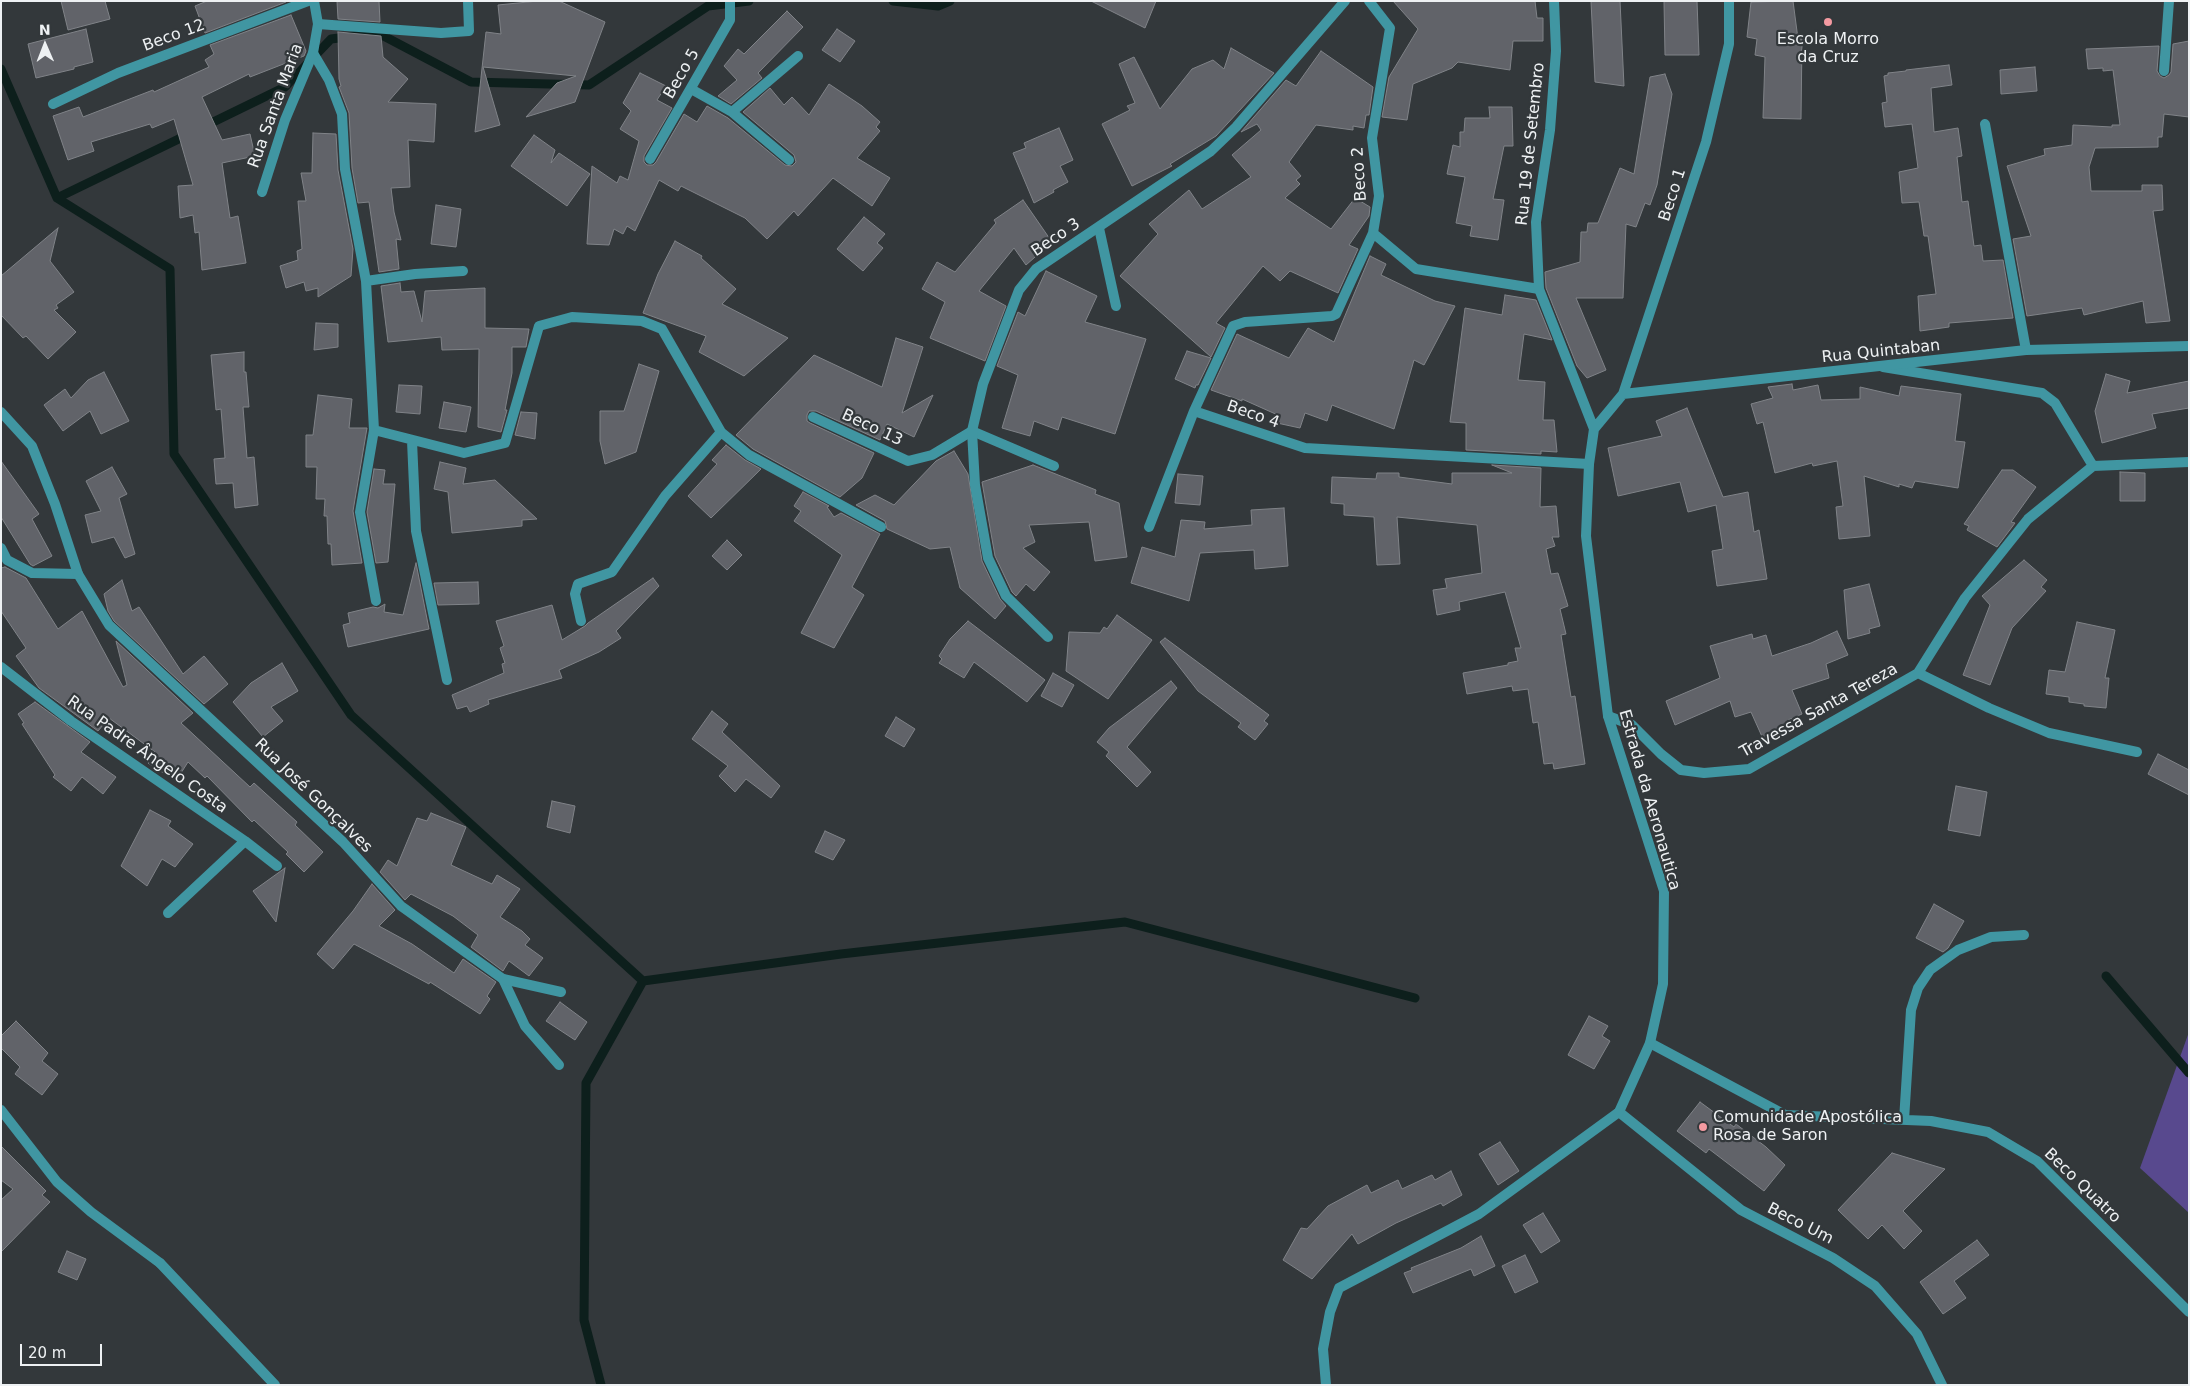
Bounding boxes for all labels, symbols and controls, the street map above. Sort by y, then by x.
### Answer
street label: Beco 12 [140,16,208,56]
marker: Escola Morro da Cruz [1822,16,1834,28]
north arrow [20,20,70,70]
text: N [39,22,51,38]
place label: Escola Morro da Cruz [1777,30,1879,68]
street label: Rua Santa Maria [245,41,307,171]
street label: Beco 5 [660,46,704,102]
street label: Rua 19 de Setembro [1513,62,1549,226]
street label: Beco 2 [1349,146,1371,202]
street label: Beco 1 [1655,166,1691,224]
street label: Beco 3 [1028,215,1084,261]
street label: Rua Quintaban [1821,336,1941,368]
street label: Beco 4 [1224,397,1282,433]
street label: Beco 13 [839,406,905,450]
street label: Travessa Santa Tereza [1737,660,1901,762]
street label: Rua Padre Ângelo Costa [63,692,231,818]
street label: Estrada da Aeronautica [1614,707,1684,893]
street label: Rua José Gonçalves [250,735,376,857]
place label: Comunidade Apostólica Rosa de Saron [1713,1108,1902,1146]
marker: Comunidade Apostólica Rosa de Saron [1697,1121,1709,1133]
street label: Beco Quatro [2040,1145,2124,1227]
street label: Beco Um [1764,1199,1836,1249]
scale bar [22,1334,105,1366]
text: 20 m [28,1344,66,1362]

